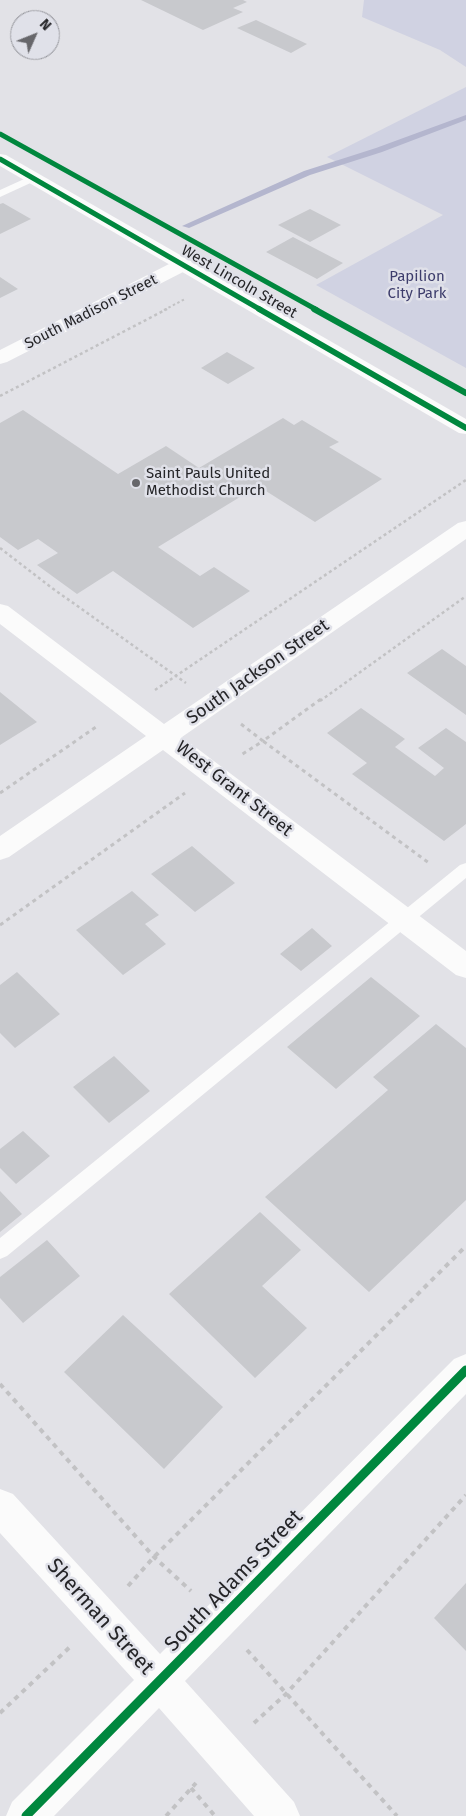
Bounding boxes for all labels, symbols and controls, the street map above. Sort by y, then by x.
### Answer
north arrow [10,10,60,60]
text: N [36,16,55,34]
street label: West Lincoln Street [178,242,300,322]
park label: Papilion City Park [388,268,446,303]
street label: South Madison Street [22,271,160,353]
place label: Saint Pauls United Methodist Church [146,465,270,500]
marker: Saint Pauls United Methodist Church [130,477,142,489]
street label: South Jackson Street [183,615,333,729]
street label: West Grant Street [171,737,297,841]
street label: South Adams Street [160,1505,308,1657]
street label: Sherman Street [41,1554,159,1680]

